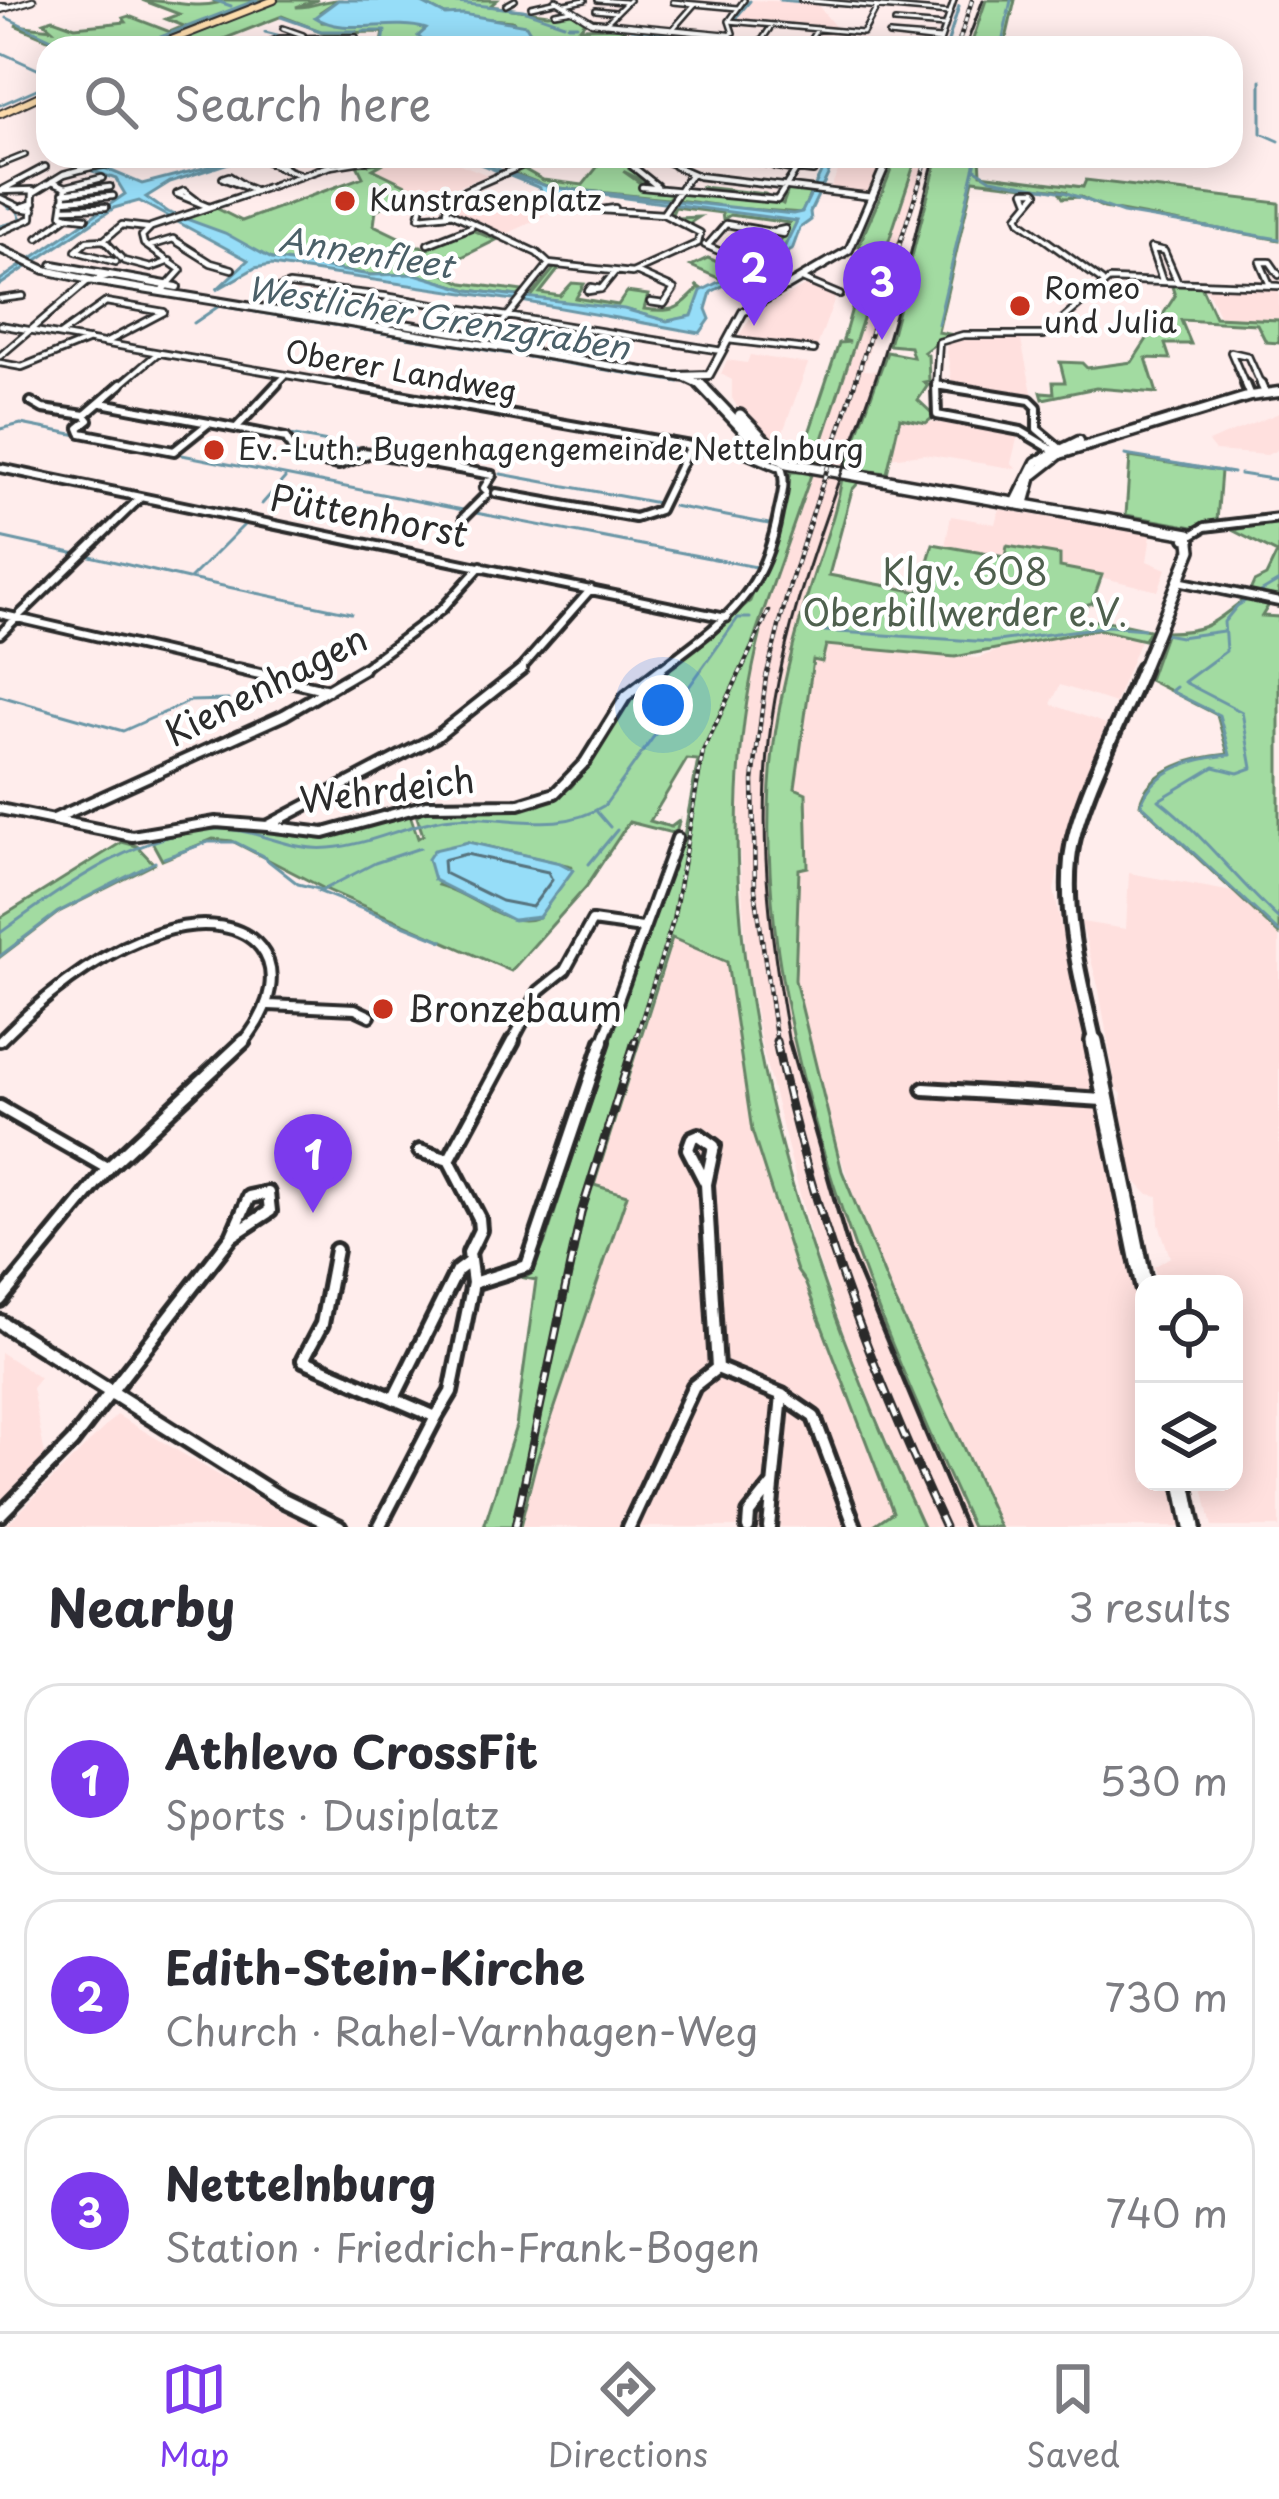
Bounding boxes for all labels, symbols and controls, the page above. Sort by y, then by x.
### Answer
search box [36,36,1243,168]
text: Search here [174,68,431,136]
icon: search [78,69,144,135]
place label: Kunstrasenplatz [369,176,601,221]
marker: Kunstrasenplatz [332,188,358,214]
water label: Annenfleet [276,213,460,290]
pin: 2 [715,227,793,326]
pin: 3 [843,241,921,340]
water label: Westlicher Grenzgraben [244,261,634,371]
place label: Romeo und Julia [1044,264,1178,343]
marker: Romeo und Julia [1007,293,1033,319]
street label: Oberer Landweg [282,327,521,412]
place label: Ev.-Luth. Bugenhagengemeinde Nettelnburg [238,425,864,470]
marker: Ev.-Luth. Bugenhagengemeinde Nettelnburg [201,437,227,463]
street label: Püttenhorst [266,468,473,560]
park label: Klgv. 608 Oberbillwerder e.V. [802,543,1128,638]
street label: Kienenhagen [154,610,376,759]
your location [633,675,693,735]
street label: Wehrdeich [296,751,477,826]
place label: Bronzebaum [407,980,622,1034]
marker: Bronzebaum [370,996,396,1022]
pin: 1 [274,1114,352,1213]
map controls [1135,1275,1243,1491]
button: locate [1135,1275,1243,1383]
button: layers [1135,1383,1243,1491]
text: Nearby [48,1567,235,1644]
text: 3 results [1068,1576,1231,1635]
text: Athlevo CrossFit [165,1716,538,1784]
text: 1 [81,1750,99,1809]
text: 530 m [1099,1750,1228,1809]
text: Sports · Dusiplatz [165,1784,499,1843]
text: Edith-Stein-Kirche [165,1932,585,2000]
text: 2 [76,1966,104,2025]
text: 730 m [1105,1966,1228,2025]
text: Church · Rahel-Varnhagen-Weg [165,2000,758,2059]
text: Nettelnburg [165,2148,436,2216]
text: 3 [77,2182,103,2241]
text: 740 m [1105,2182,1228,2241]
text: Station · Friedrich-Frank-Bogen [165,2216,760,2275]
tab: Map [159,2356,230,2478]
tab: Directions [548,2356,708,2478]
tab: Saved [1026,2356,1120,2478]

